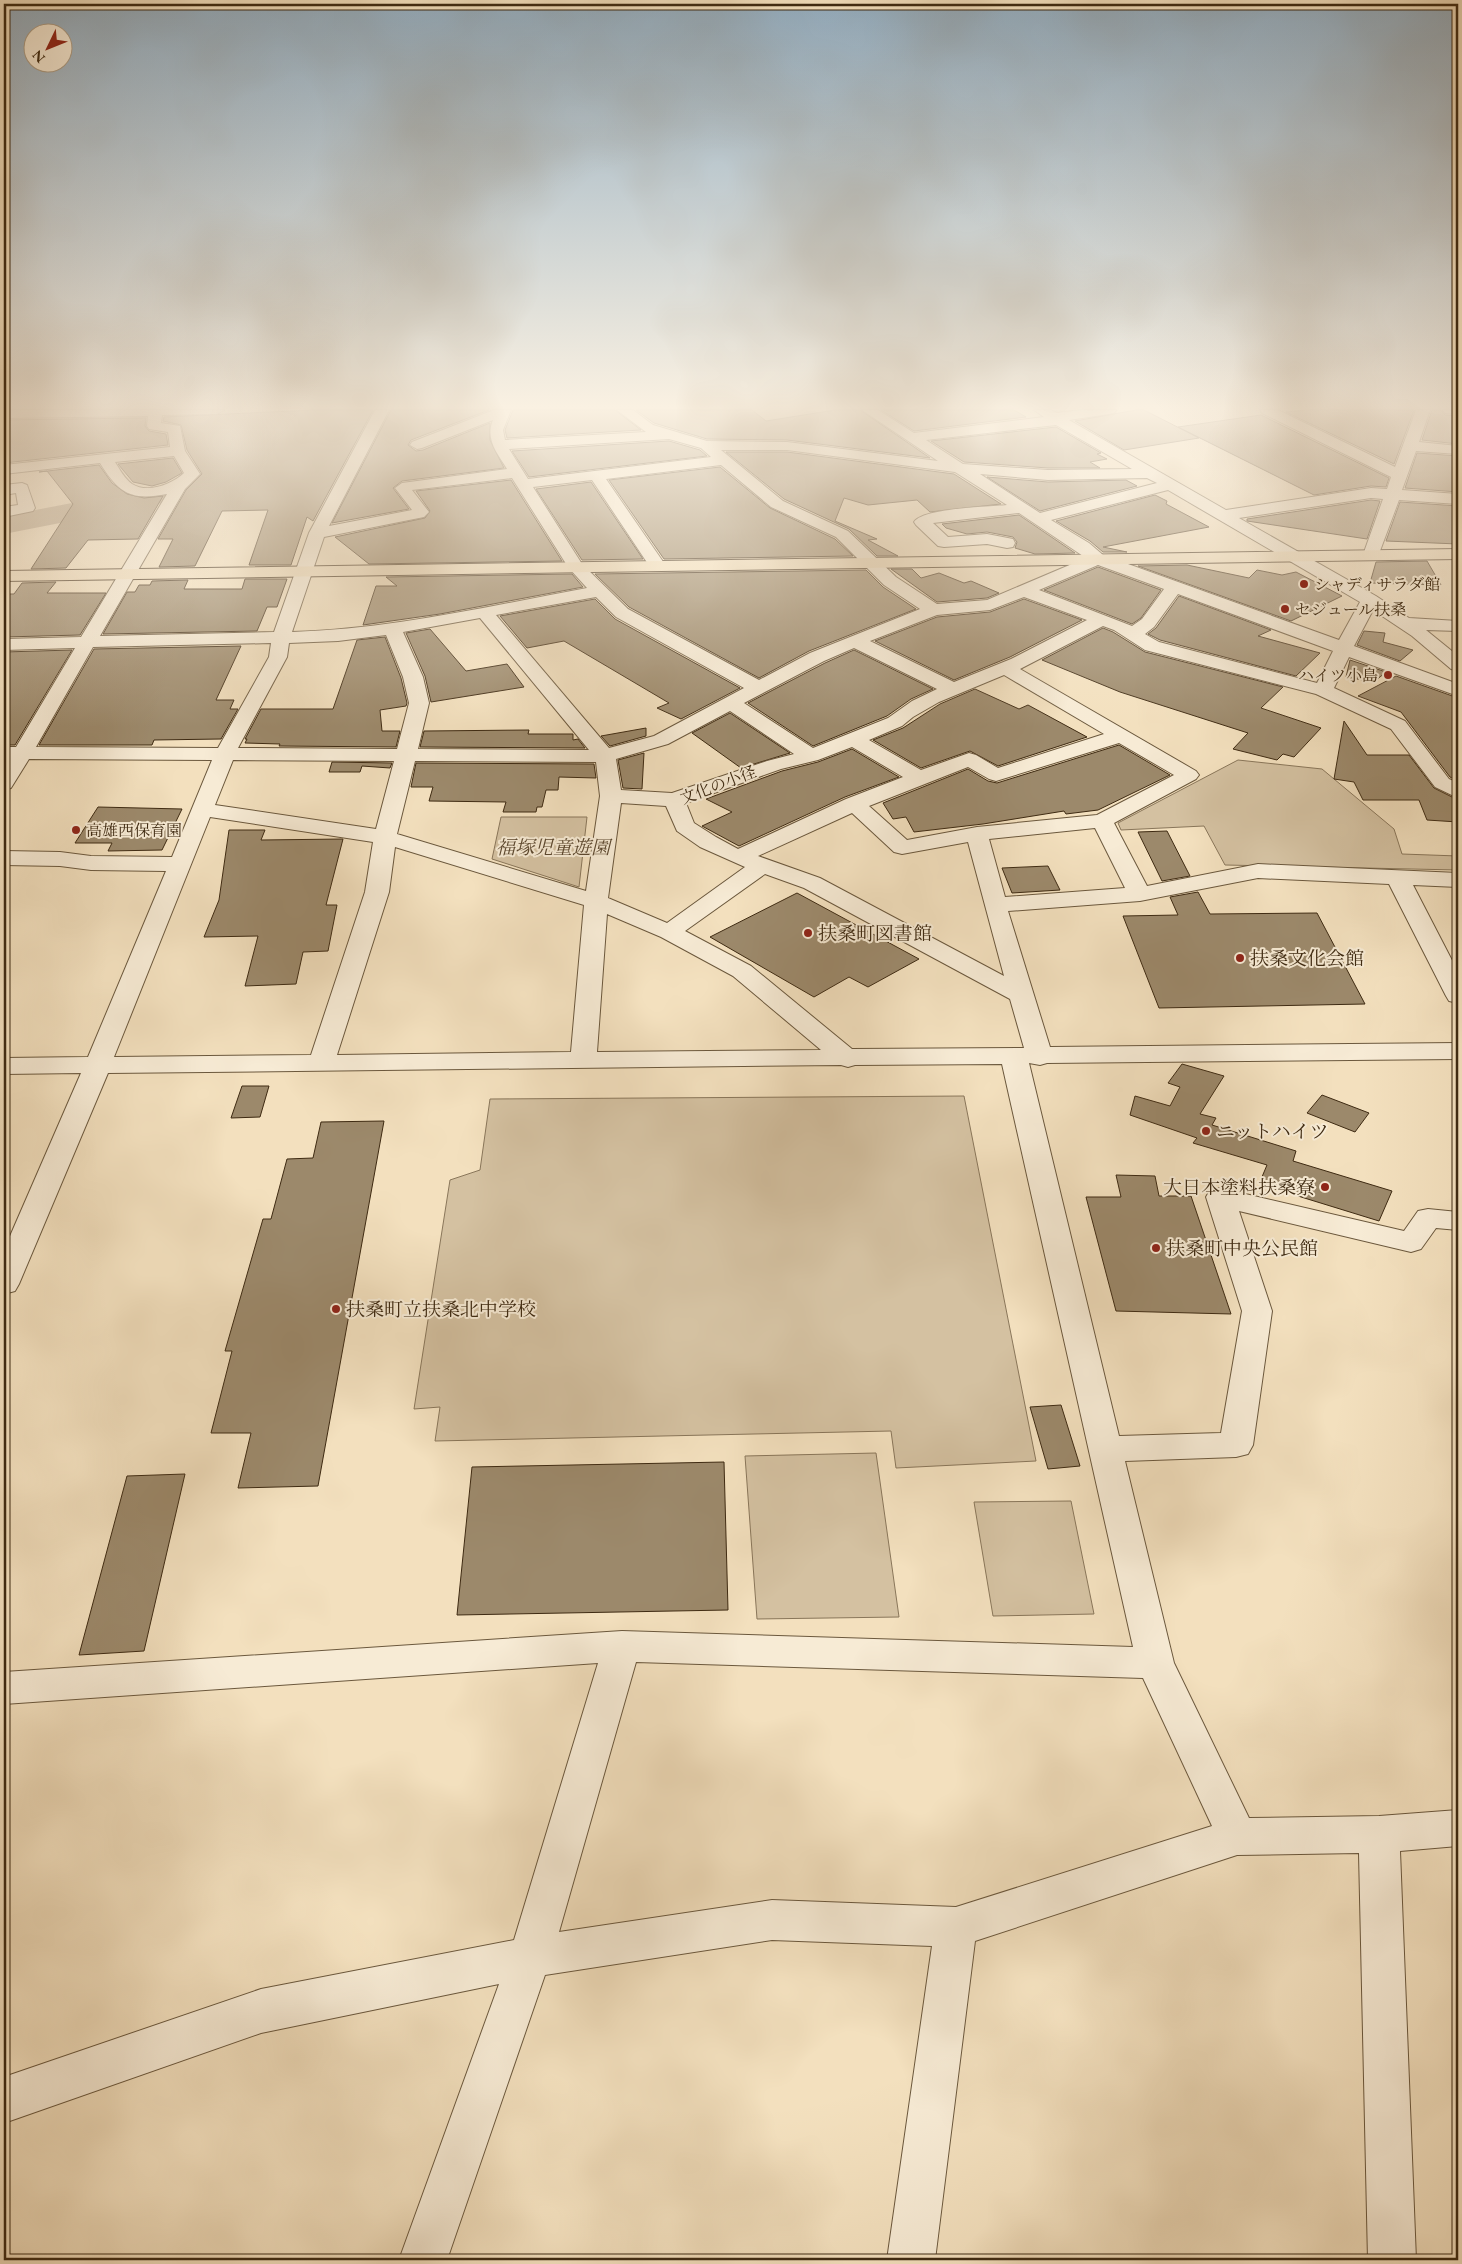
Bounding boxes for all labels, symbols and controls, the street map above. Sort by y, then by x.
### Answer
north arrow [22,22,72,72]
text: N [28,46,49,67]
place label: シャディサラダ館 [1314,574,1440,595]
marker: シャディサラダ館 [1298,578,1310,590]
place label: セジュール扶桑 [1295,599,1406,620]
marker: セジュール扶桑 [1279,603,1291,615]
place label: ハイツ小島 [1298,665,1378,686]
marker: ハイツ小島 [1382,669,1394,681]
street label: 文化の小径 [677,761,759,809]
place label: 高雄西保育園 [86,820,182,841]
marker: 高雄西保育園 [70,824,82,836]
park label: 福塚児童遊園 [496,835,613,860]
place label: 扶桑町図書館 [818,921,932,946]
marker: 扶桑町図書館 [802,927,814,939]
place label: 扶桑文化会館 [1250,946,1364,971]
marker: 扶桑文化会館 [1234,952,1246,964]
place label: ニットハイツ [1216,1119,1329,1144]
marker: ニットハイツ [1200,1125,1212,1137]
place label: 大日本塗料扶桑寮 [1163,1175,1315,1200]
marker: 大日本塗料扶桑寮 [1319,1181,1331,1193]
place label: 扶桑町中央公民館 [1166,1236,1318,1261]
marker: 扶桑町中央公民館 [1150,1242,1162,1254]
place label: 扶桑町立扶桑北中学校 [346,1297,536,1322]
marker: 扶桑町立扶桑北中学校 [330,1303,342,1315]

